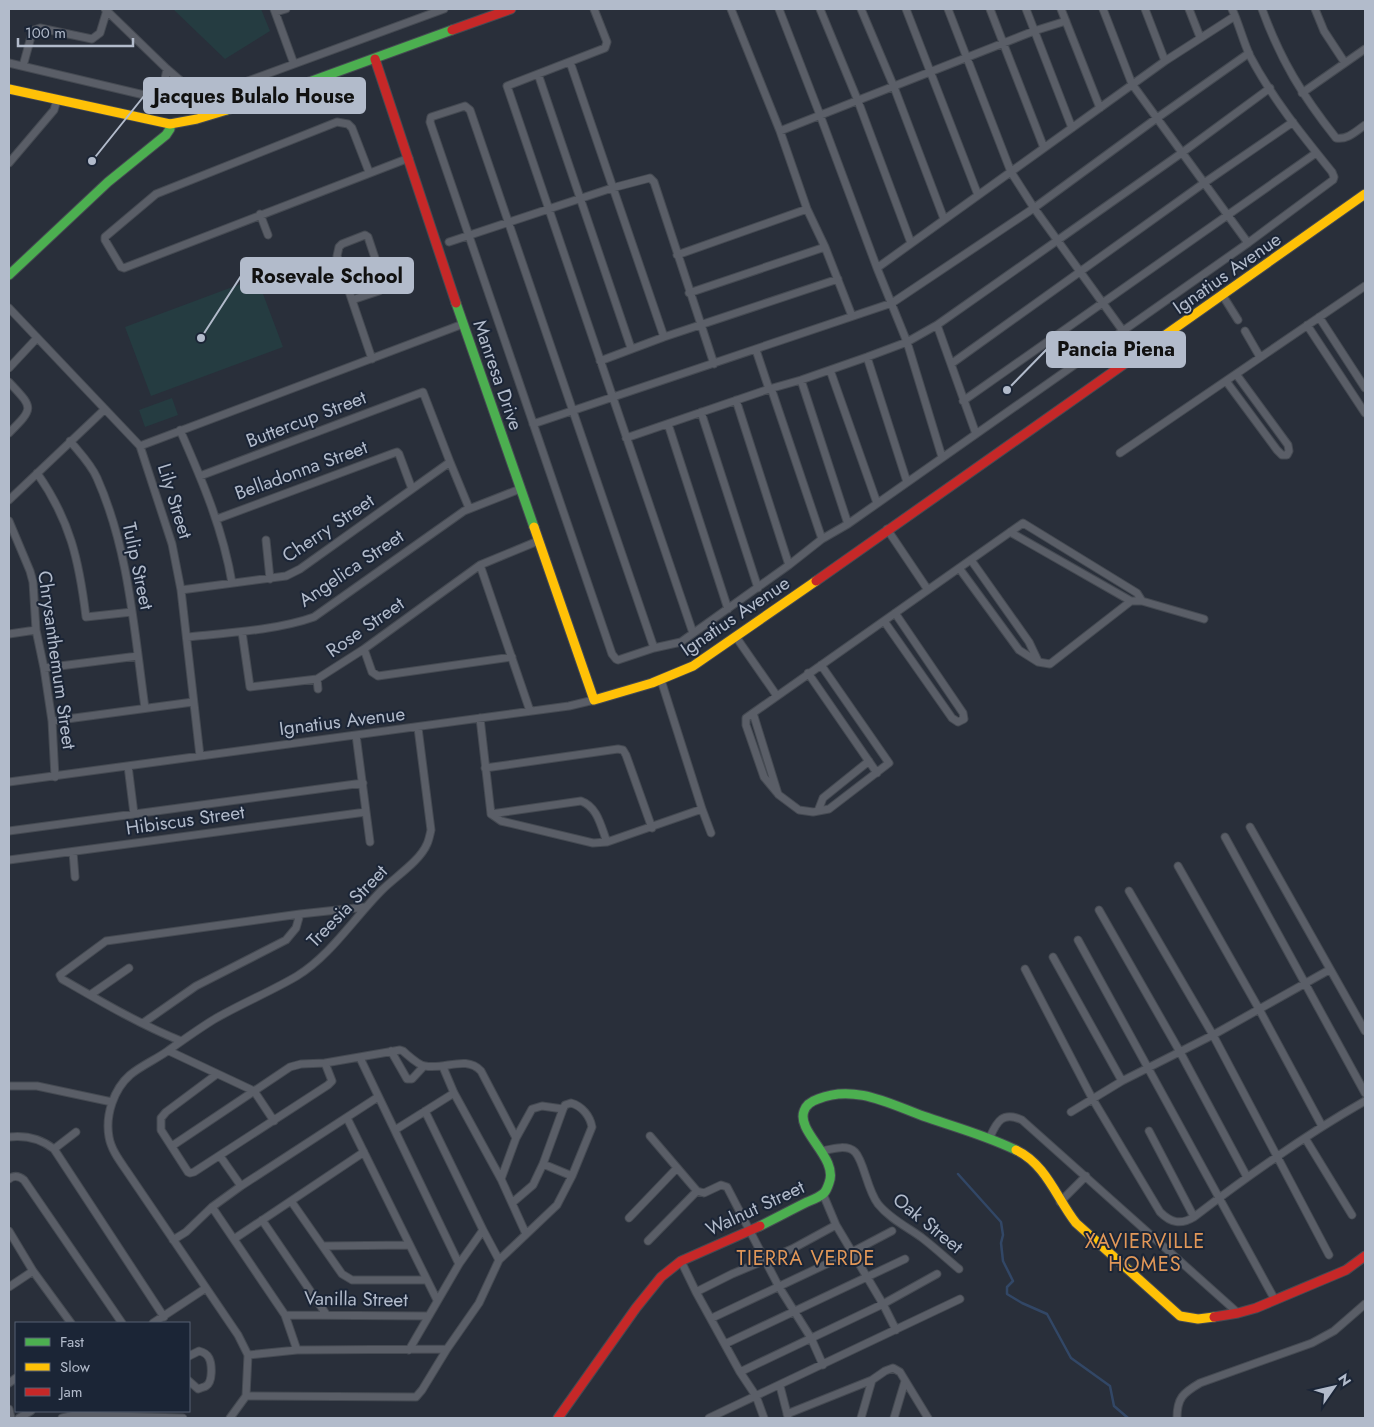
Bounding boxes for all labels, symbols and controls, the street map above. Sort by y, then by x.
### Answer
scale bar [18,15,132,47]
text: 100 m [25,22,66,44]
callout: Jacques Bulalo House [144,78,365,113]
text: Jacques Bulalo House [149,82,355,111]
street label: Ignatius Avenue [1167,226,1287,320]
callout: Rosevale School [241,258,413,293]
text: Rosevale School [251,262,403,291]
street label: Manresa Drive [466,316,530,434]
callout: Pancia Piena [1047,332,1185,367]
text: Pancia Piena [1057,335,1175,364]
street label: Buttercup Street [242,384,370,454]
street label: Belladonna Street [231,433,372,507]
street label: Lily Street [151,460,199,542]
street label: Cherry Street [277,487,380,569]
street label: Tulip Street [116,520,160,613]
street label: Angelica Street [293,523,409,613]
street label: Chrysanthemum Street [31,569,83,752]
street label: Ignatius Avenue [675,569,795,663]
street label: Rose Street [321,590,410,664]
street label: Ignatius Avenue [278,700,407,742]
street label: Hibiscus Street [124,798,247,842]
street label: Treesia Street [301,858,394,953]
street label: Walnut Street [701,1173,809,1243]
street label: Oak Street [887,1186,969,1260]
district label: XAVIERVILLE HOMES [1085,1227,1205,1279]
district label: TIERRA VERDE [737,1244,875,1273]
street label: Vanilla Street [304,1285,408,1313]
legend [15,1322,190,1412]
text: Fast [60,1331,84,1353]
text: Slow [60,1356,91,1378]
north arrow [1309,1362,1359,1412]
text: N [1333,1370,1356,1390]
text: Jam [58,1381,83,1403]

